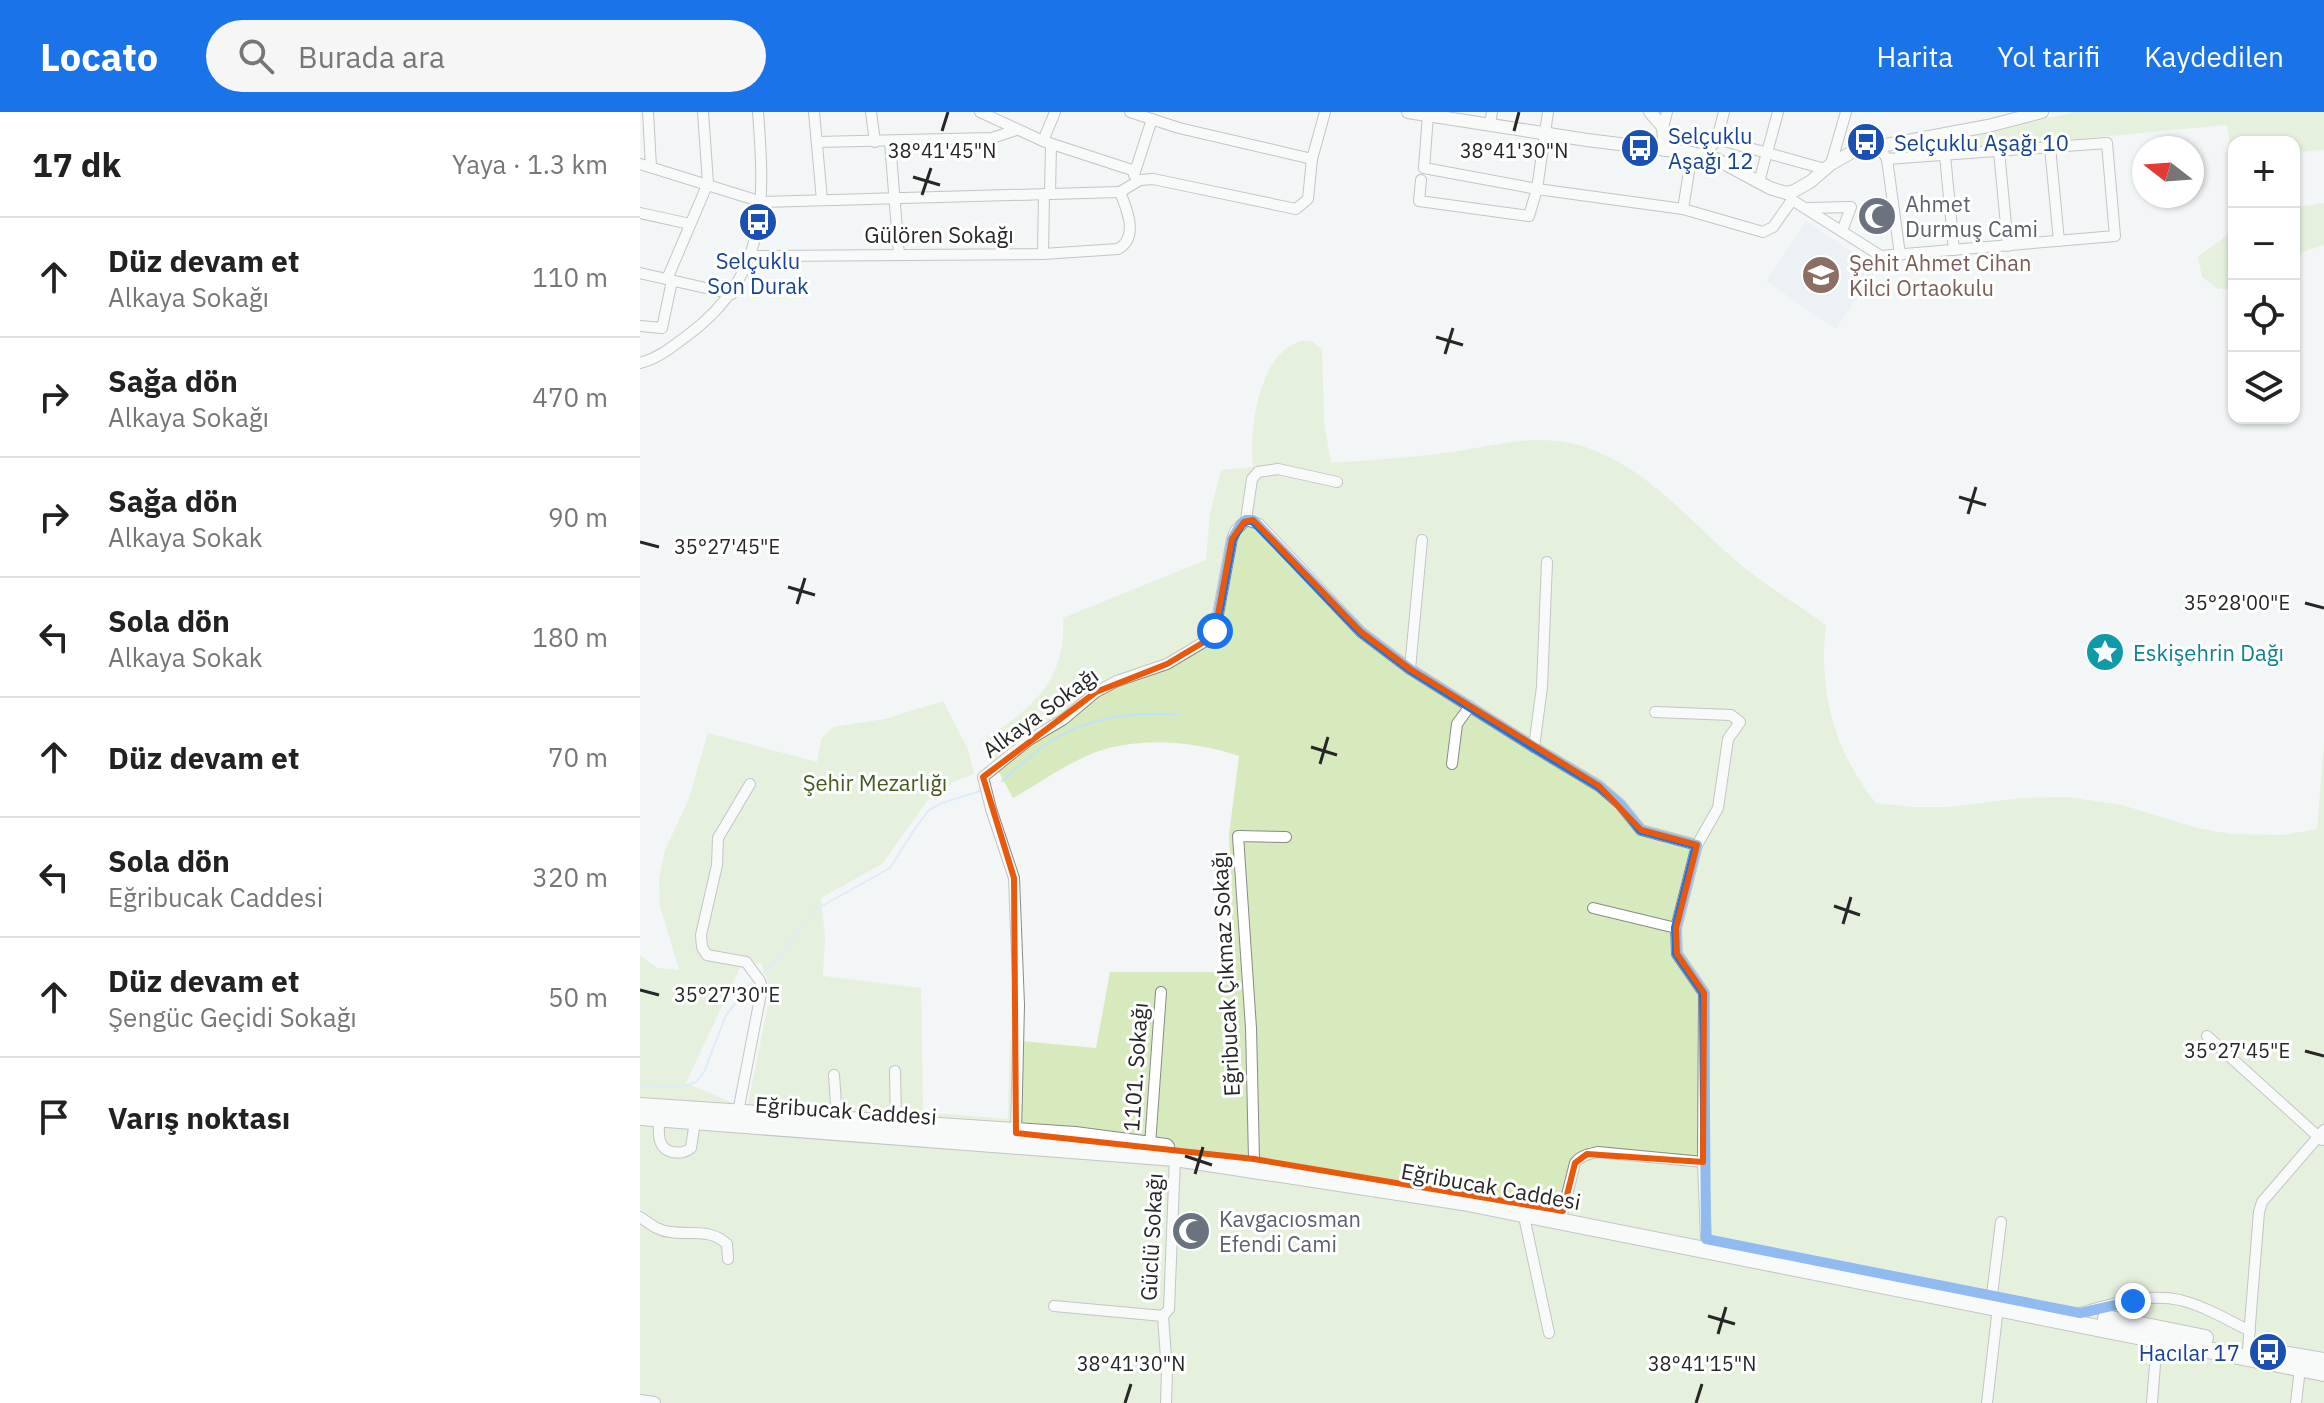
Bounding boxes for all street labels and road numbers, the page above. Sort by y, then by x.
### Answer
street label: Gülören Sokağı [864,220,1014,249]
street label: Alkaya Sokağı [976,660,1104,764]
street label: Eğribucak Çıkmaz Sokağı [1204,851,1246,1097]
street label: 1101. Sokağı [1116,1001,1154,1133]
street label: Eğribucak Caddesi [754,1089,938,1131]
street label: Eğribucak Caddesi [1399,1156,1583,1216]
street label: Güclü Sokağı [1133,1172,1169,1302]

